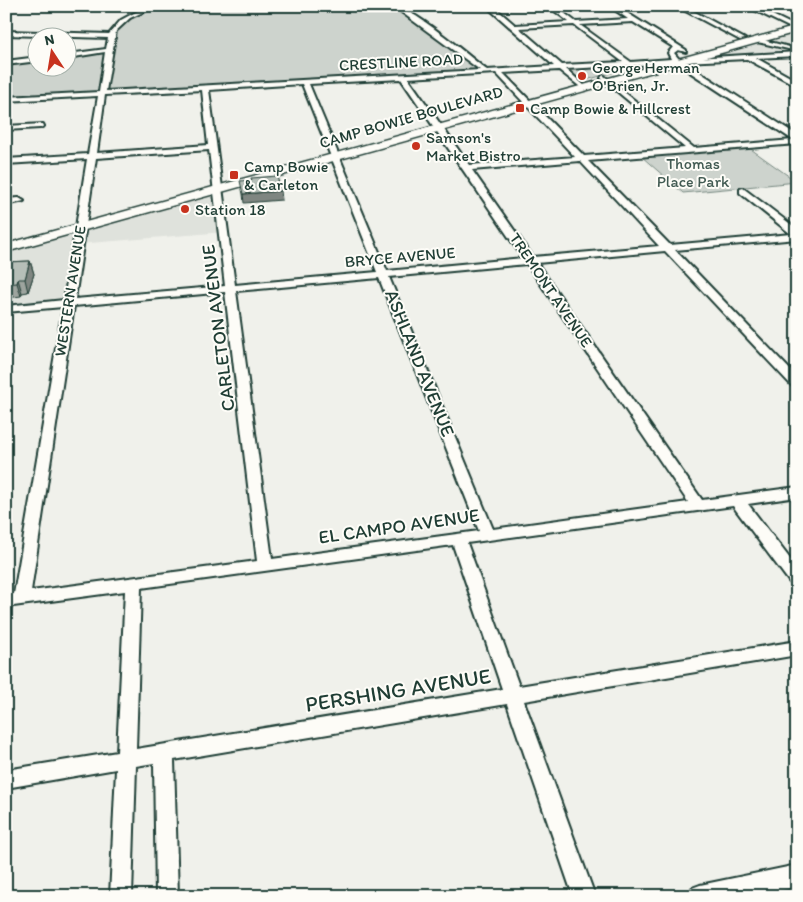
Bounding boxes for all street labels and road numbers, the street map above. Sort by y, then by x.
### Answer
street label: CRESTLINE ROAD [339,49,463,75]
street label: CAMP BOWIE BOULEVARD [317,82,505,152]
street label: WESTERN AVENUE [50,224,90,358]
street label: TREMONT AVENUE [506,229,596,351]
street label: CARLETON AVENUE [196,243,240,413]
street label: BRYCE AVENUE [344,243,456,271]
street label: ASHLAND AVENUE [380,286,460,440]
street label: EL CAMPO AVENUE [317,503,481,549]
street label: PERSHING AVENUE [303,662,493,718]

